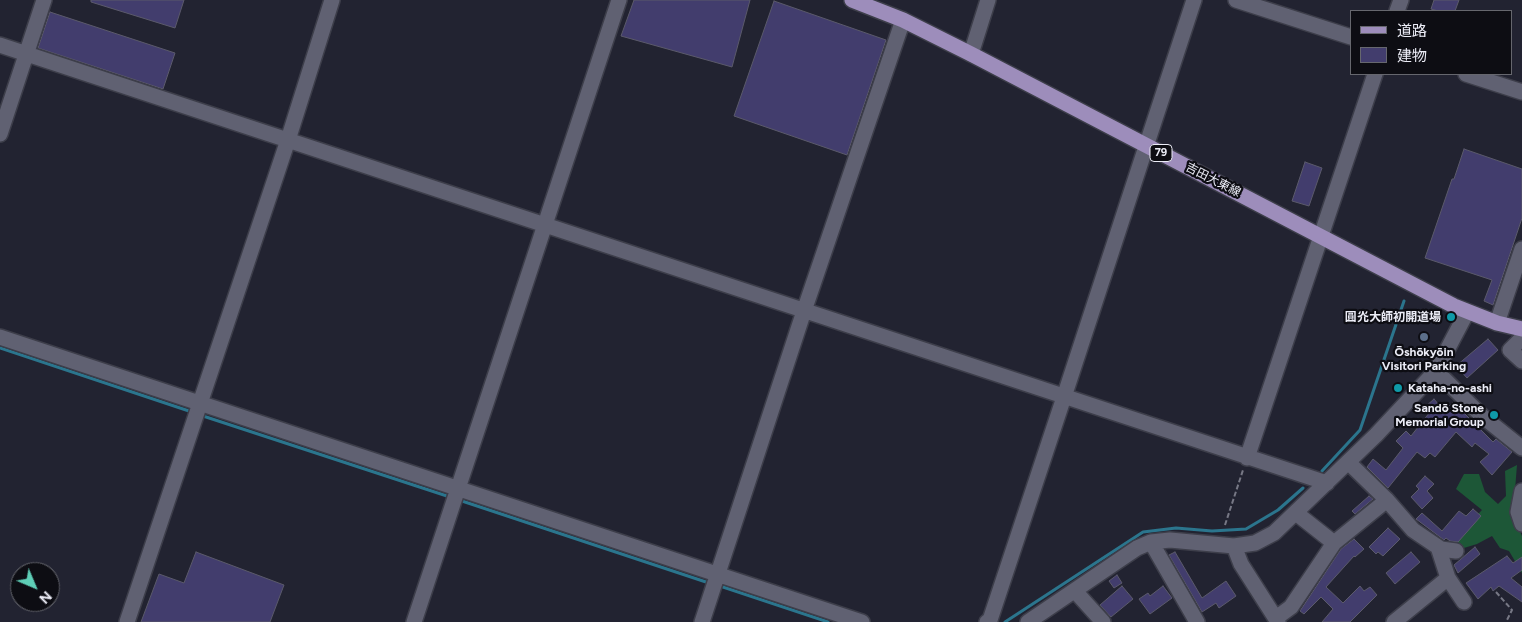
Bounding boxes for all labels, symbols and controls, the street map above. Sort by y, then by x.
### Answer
legend [1350,10,1512,75]
text: 道路 [1397,22,1427,40]
text: 建物 [1397,47,1427,65]
road number: 79 [1150,144,1172,162]
street label: 吉田大東線 [1183,160,1243,200]
place label: 圓灮大師初開道場 [1345,310,1441,324]
marker: 圓灮大師初開道場 [1445,311,1457,323]
marker: Ōshōkyōin Visitori Parking [1418,331,1430,343]
place label: Ōshōkyōin Visitori Parking [1382,345,1466,373]
place label: Kataha-no-ashi [1408,381,1492,395]
marker: Kataha-no-ashi [1392,382,1404,394]
place label: Sandō Stone Memorial Group [1395,401,1484,429]
marker: Sandō Stone Memorial Group [1488,409,1500,421]
north arrow [10,562,60,612]
text: N [35,587,55,607]

